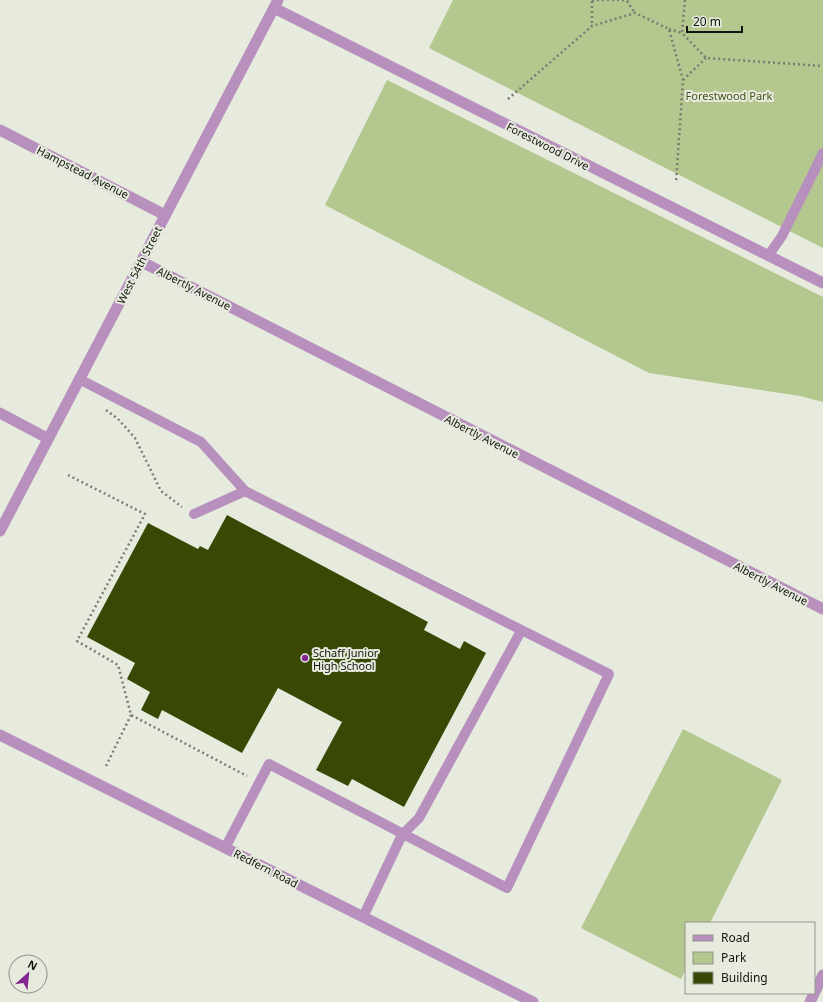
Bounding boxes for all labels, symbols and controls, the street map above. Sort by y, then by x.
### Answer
scale bar [687,8,742,34]
text: 20 m [693,13,721,30]
park label: Forestwood Park [686,88,773,103]
street label: Forestwood Drive [504,119,592,173]
street label: Hampstead Avenue [34,142,132,202]
street label: West 54th Street [113,224,165,306]
street label: Albertly Avenue [154,263,234,313]
street label: Albertly Avenue [442,411,522,461]
street label: Albertly Avenue [731,558,811,608]
place label: Schaff Junior High School [313,645,379,673]
marker: Schaff Junior High School [300,653,310,663]
street label: Redfern Road [231,845,301,891]
legend [685,922,815,994]
text: Road [721,929,750,946]
text: Park [721,949,747,966]
north arrow [8,954,48,994]
text: N [25,956,40,973]
text: Building [721,969,768,986]

